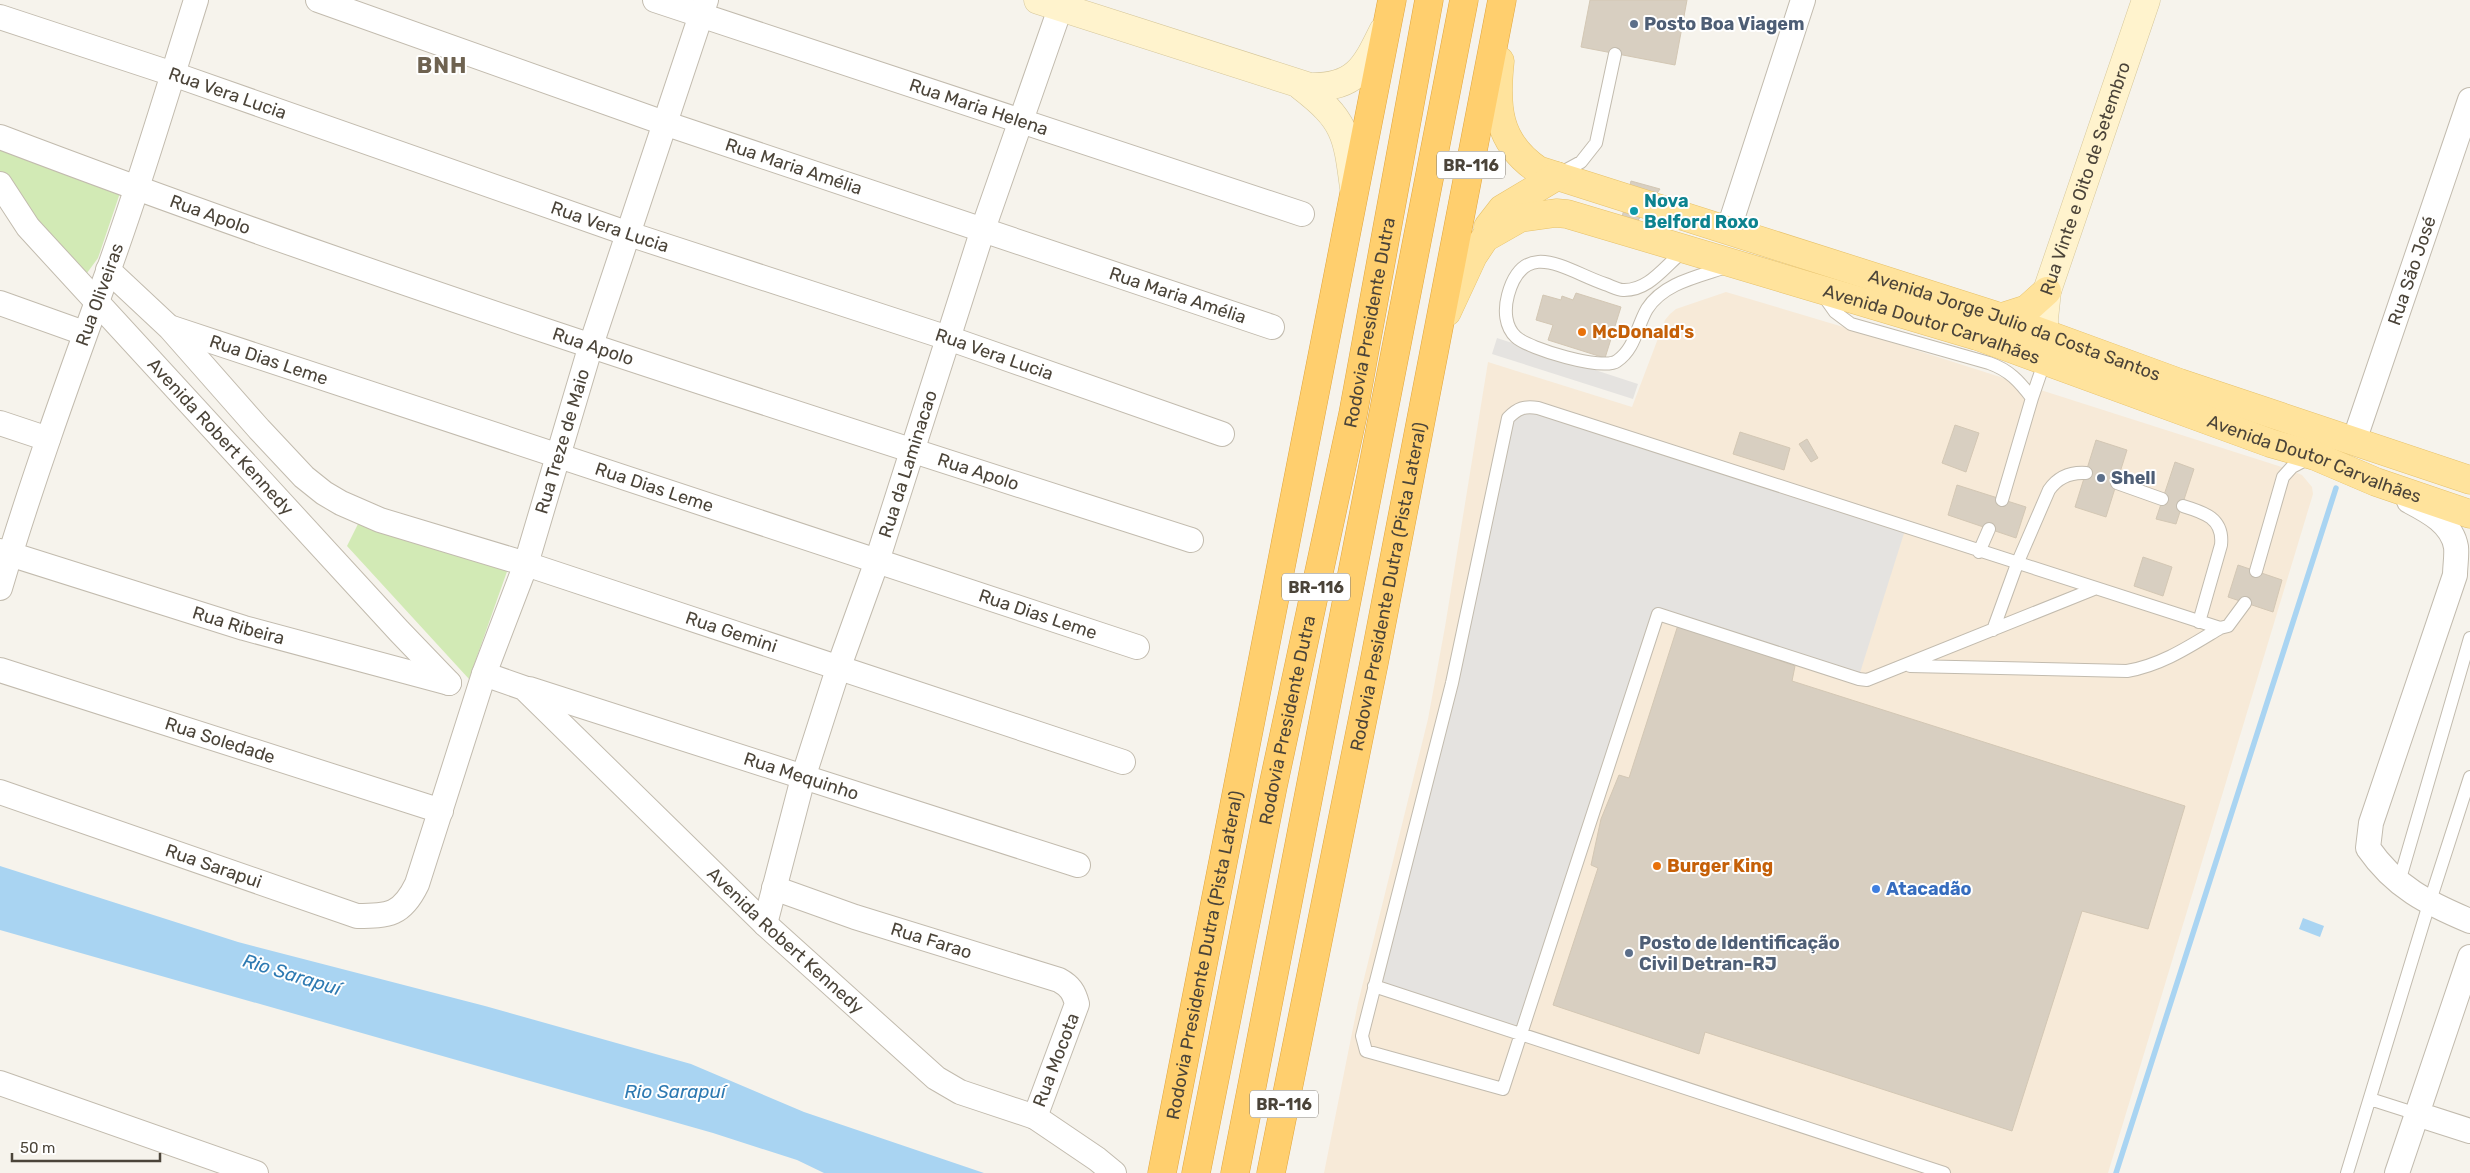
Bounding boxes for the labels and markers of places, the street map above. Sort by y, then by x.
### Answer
place label: Posto Boa Viagem [1644,13,1805,35]
marker: Posto Boa Viagem [1628,18,1640,30]
place label: Nova Belford Roxo [1644,190,1759,233]
marker: Nova Belford Roxo [1628,205,1640,217]
place label: McDonald's [1592,321,1694,343]
marker: McDonald's [1576,326,1588,338]
place label: Shell [2111,467,2156,489]
marker: Shell [2095,472,2107,484]
place label: Burger King [1667,855,1773,877]
marker: Burger King [1651,860,1663,872]
place label: Atacadão [1886,878,1972,900]
marker: Atacadão [1870,883,1882,895]
place label: Posto de Identificação Civil Detran-RJ [1639,932,1840,975]
marker: Posto de Identificação Civil Detran-RJ [1623,947,1635,959]

